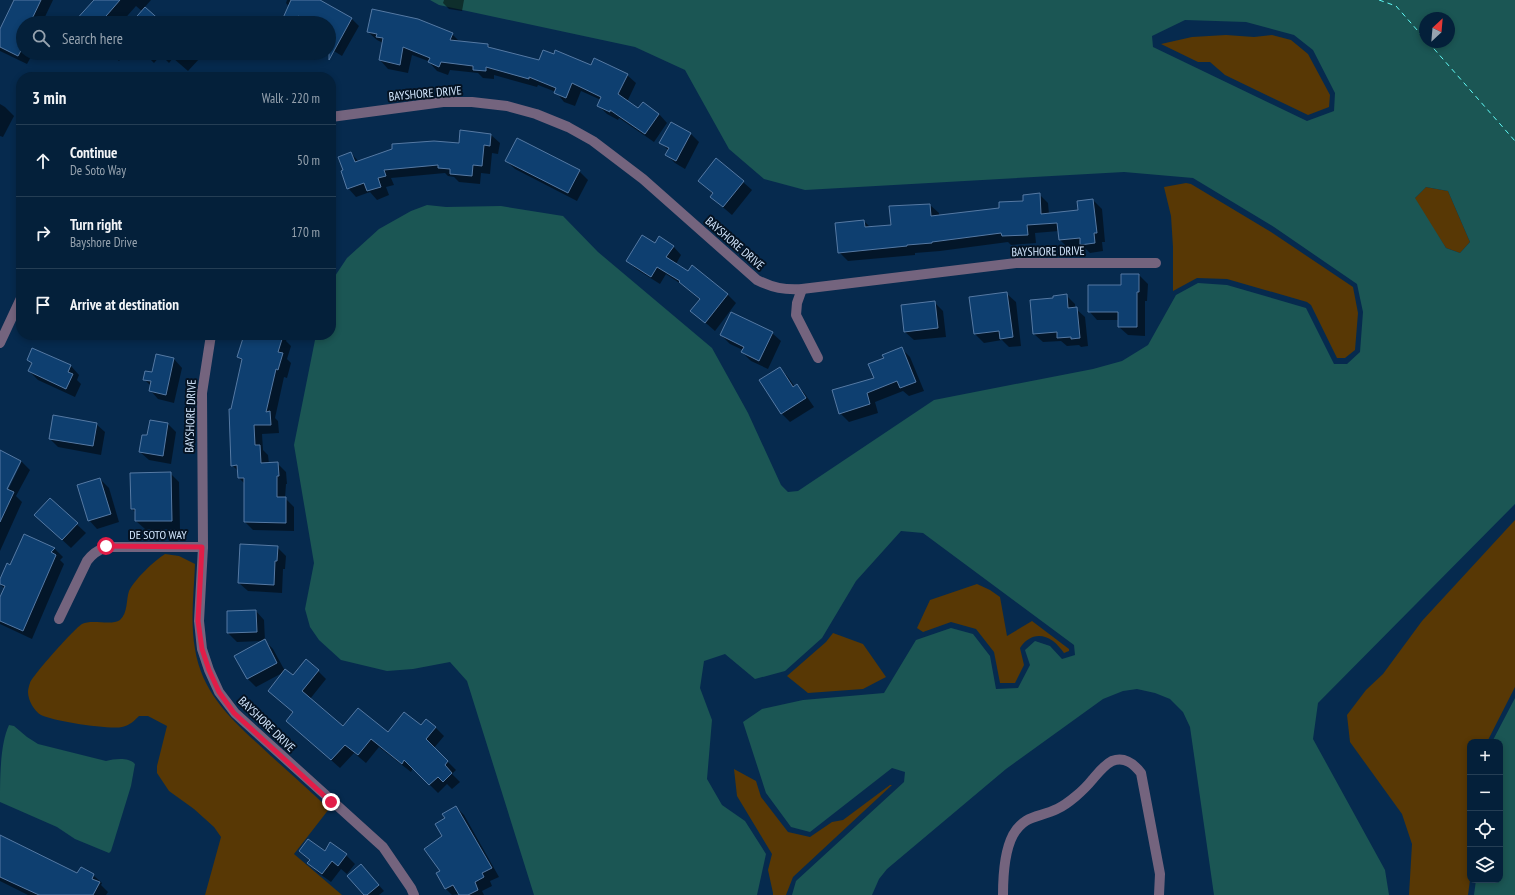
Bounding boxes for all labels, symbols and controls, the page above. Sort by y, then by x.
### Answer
north arrow [1419,12,1455,48]
search box [16,16,336,60]
icon: search [30,27,52,49]
text: Search here [62,29,123,48]
street label: BAYSHORE DRIVE [388,82,462,104]
text: 3 min [32,87,66,109]
text: Walk · 220 m [262,90,320,107]
text: Continue [70,143,117,162]
icon: ahead [32,150,54,172]
text: 50 m [297,152,320,169]
text: De Soto Way [70,162,126,179]
street label: BAYSHORE DRIVE [702,213,768,273]
text: Turn right [70,215,122,234]
icon: right [32,222,54,244]
text: 170 m [291,224,320,241]
text: Bayshore Drive [70,234,137,251]
street label: BAYSHORE DRIVE [1011,243,1085,259]
icon: arrive [32,294,54,316]
text: Arrive at destination [70,295,179,314]
street label: BAYSHORE DRIVE [181,379,199,453]
street label: DE SOTO WAY [129,527,187,542]
route start [97,537,115,555]
street label: BAYSHORE DRIVE [235,693,299,755]
map controls [1467,739,1503,883]
button: + [1467,739,1503,775]
button: − [1467,775,1503,811]
route end [322,793,340,811]
button: locate [1467,811,1503,847]
button: layers [1467,847,1503,883]

